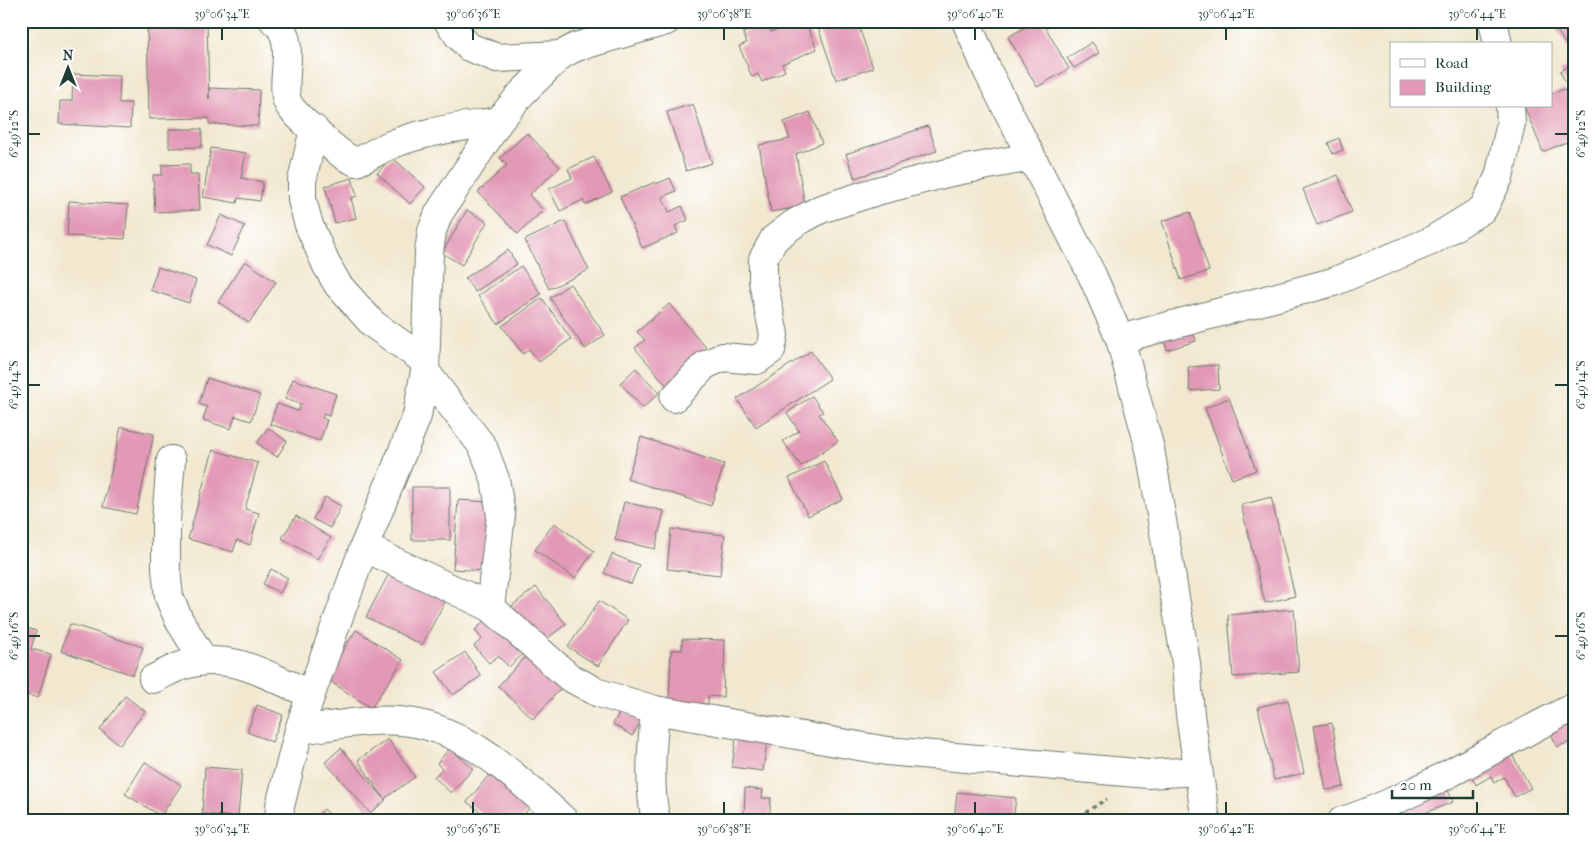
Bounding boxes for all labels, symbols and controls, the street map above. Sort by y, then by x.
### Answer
text: 39°06'34"E [194,7,250,21]
text: 39°06'36"E [446,7,500,21]
text: 39°06'38"E [697,7,751,21]
text: 39°06'40"E [947,7,1003,21]
text: 39°06'42"E [1198,7,1254,21]
text: 39°06'44"E [1448,7,1506,21]
north arrow [42,42,92,92]
legend [1390,42,1552,108]
text: N [63,47,74,64]
text: Road [1435,54,1469,72]
text: Building [1435,78,1492,96]
text: 6°49'12"S [7,110,21,158]
text: 6°49'12"S [1574,110,1588,158]
text: 6°49'14"S [7,360,21,410]
text: 6°49'14"S [1574,360,1588,410]
text: 6°49'16"S [7,612,21,660]
text: 6°49'16"S [1574,612,1588,660]
scale bar [1392,767,1474,799]
text: 20 m [1400,776,1432,794]
text: 39°06'34"E [194,822,250,836]
text: 39°06'36"E [446,822,500,836]
text: 39°06'38"E [697,822,751,836]
text: 39°06'40"E [947,822,1003,836]
text: 39°06'42"E [1198,822,1254,836]
text: 39°06'44"E [1448,822,1506,836]

